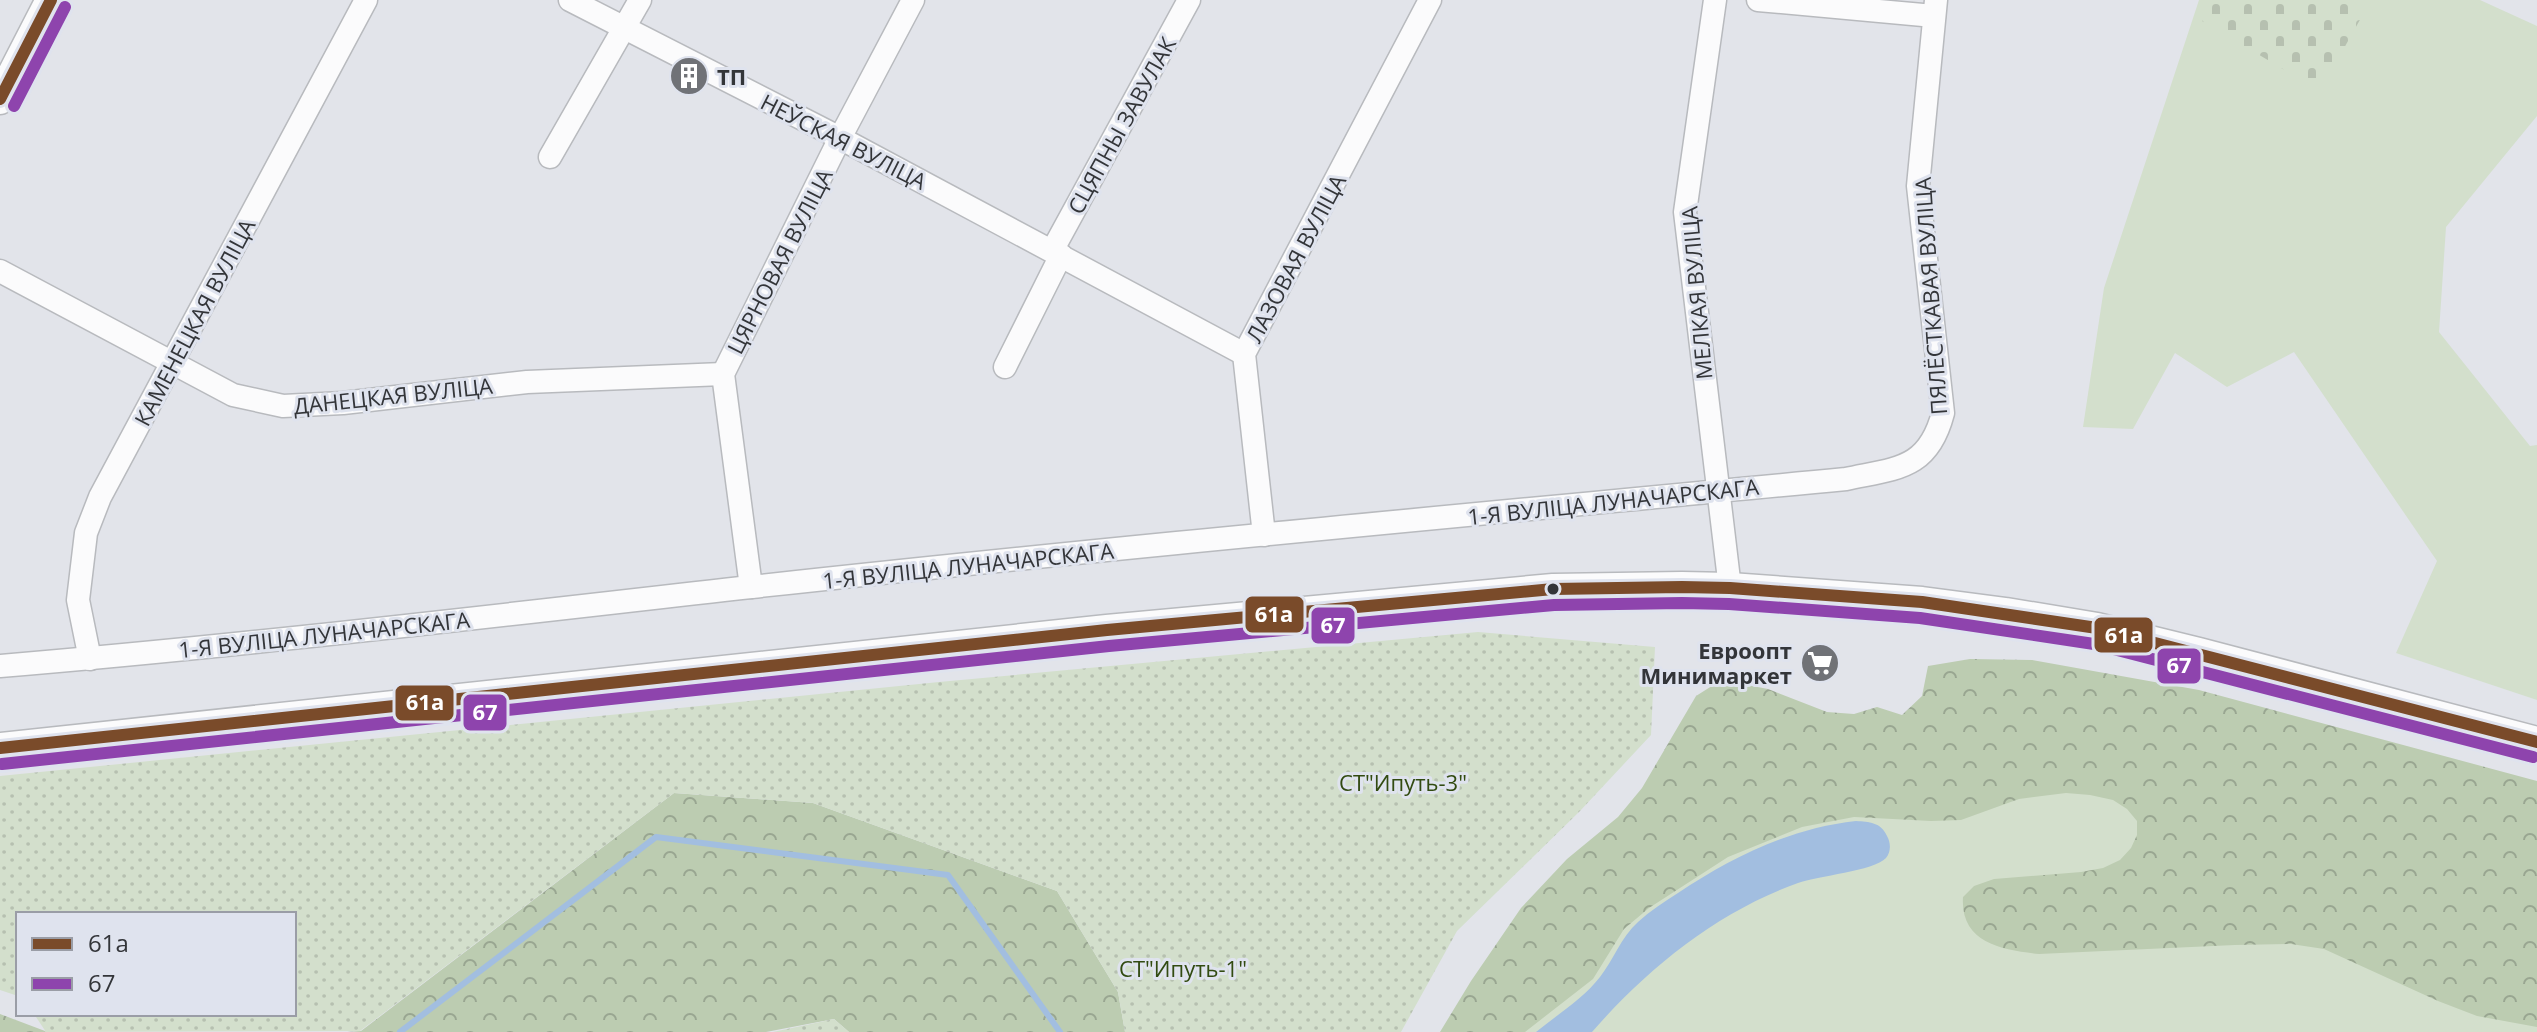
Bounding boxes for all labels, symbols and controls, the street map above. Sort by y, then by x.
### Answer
street label: СЦЯПНЫ ЗАВУЛАК [1060,31,1182,219]
building icon: ТП [668,55,710,97]
place label: ТП [717,61,746,91]
street label: НЕЎСКАЯ ВУЛІЦА [756,86,932,196]
street label: ЦЯРНОВАЯ ВУЛІЦА [719,163,839,359]
street label: ЛАЗОВАЯ ВУЛІЦА [1238,168,1352,347]
street label: ПЯЛЁСТКАВАЯ ВУЛІЦА [1907,176,1953,416]
street label: МЕЛКАЯ ВУЛІЦА [1673,205,1719,381]
street label: КАМЕНЕЦКАЯ ВУЛІЦА [127,213,261,431]
street label: ДАНЕЦКАЯ ВУЛІЦА [292,370,494,420]
street label: 1-Я ВУЛІЦА ЛУНАЧАРСКАГА [1466,471,1760,531]
street label: 1-Я ВУЛІЦА ЛУНАЧАРСКАГА [821,535,1115,595]
unlabelled marker [1545,581,1561,597]
line badge: 61а [1244,595,1305,634]
text: 61а [1255,598,1293,628]
street label: 1-Я ВУЛІЦА ЛУНАЧАРСКАГА [177,604,471,664]
line badge: 67 [1310,606,1356,645]
text: 67 [1320,609,1346,639]
line badge: 61а [2093,616,2154,654]
text: 61а [2105,619,2143,649]
place label: Евроопт Минимаркет [1640,635,1792,690]
supermarket icon: Евроопт Минимаркет [1799,642,1841,684]
line badge: 67 [2156,647,2202,685]
text: 67 [2166,649,2192,679]
line badge: 61а [394,684,455,722]
text: 61а [406,686,444,716]
line badge: 67 [462,693,508,732]
text: 67 [472,696,498,726]
park label: СТ"Ипуть-3" [1339,767,1467,797]
legend [16,912,296,1016]
text: 61а [88,926,129,959]
park label: СТ"Ипуть-1" [1119,953,1247,983]
text: 67 [88,966,115,999]

